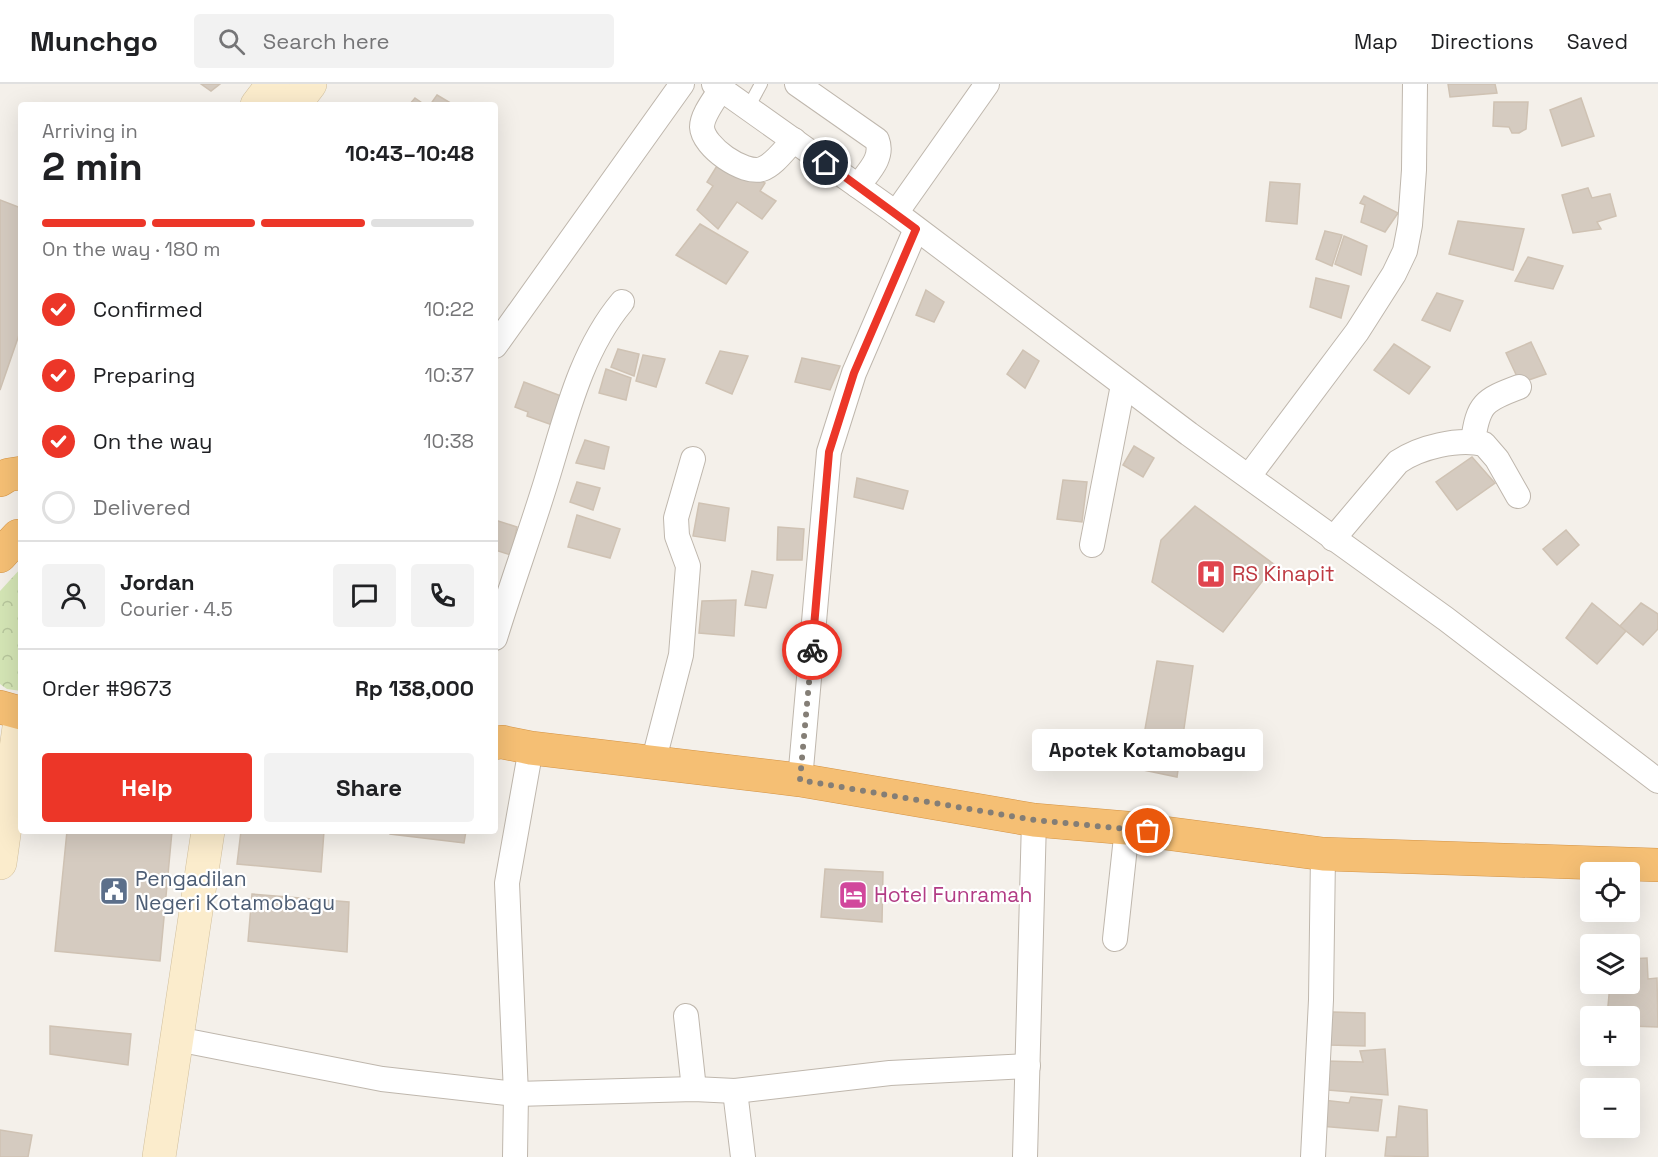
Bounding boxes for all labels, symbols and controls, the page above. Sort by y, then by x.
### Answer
search box [194,14,614,68]
text: Munchgo [30,23,158,59]
icon: search [215,25,248,58]
text: Search here [263,27,390,55]
text: Map [1354,28,1398,55]
text: Directions [1431,28,1534,55]
text: Saved [1567,28,1628,55]
text: Arriving in [42,118,138,144]
pin [800,137,851,188]
text: 10:43–10:48 [345,139,474,167]
text: 2 min [42,142,143,191]
icon: home [809,146,842,179]
text: On the way · 180 m [42,236,221,262]
icon: check [42,293,75,326]
text: Confirmed [93,295,203,323]
text: 10:22 [424,296,474,322]
icon: check [42,359,75,392]
text: Preparing [93,361,195,389]
text: 10:37 [424,362,474,388]
icon: check [42,425,75,458]
text: On the way [93,427,212,455]
text: 10:38 [423,428,474,454]
text: Delivered [93,493,191,521]
hospital icon: RS Kinapit [1195,558,1227,590]
place label: RS Kinapit [1232,560,1335,587]
button: person [42,564,105,627]
button: chat [333,564,396,627]
button: phone [411,564,474,627]
text: Jordan [120,568,195,596]
text: Courier · 4.5 [120,596,233,622]
courier [782,620,842,680]
icon: bike [796,634,829,667]
text: Order #9673 [42,674,172,702]
text: Rp 138,000 [355,674,474,702]
callout: Apotek Kotamobagu [1032,729,1264,771]
text: Apotek Kotamobagu [1049,737,1246,763]
button: Help [42,753,252,822]
button: Share [264,753,474,822]
pin [1122,805,1173,856]
icon: bag [1131,814,1164,847]
map controls [1580,862,1640,1138]
button: locate [1580,862,1640,922]
place label: Pengadilan Negeri Kotamobagu [135,865,335,916]
public building icon: Pengadilan Negeri Kotamobagu [98,875,130,907]
hotel icon: Hotel Funramah [837,879,869,911]
place label: Hotel Funramah [874,881,1032,908]
button: layers [1580,934,1640,994]
button: + [1580,1006,1640,1066]
button: − [1580,1078,1640,1138]

